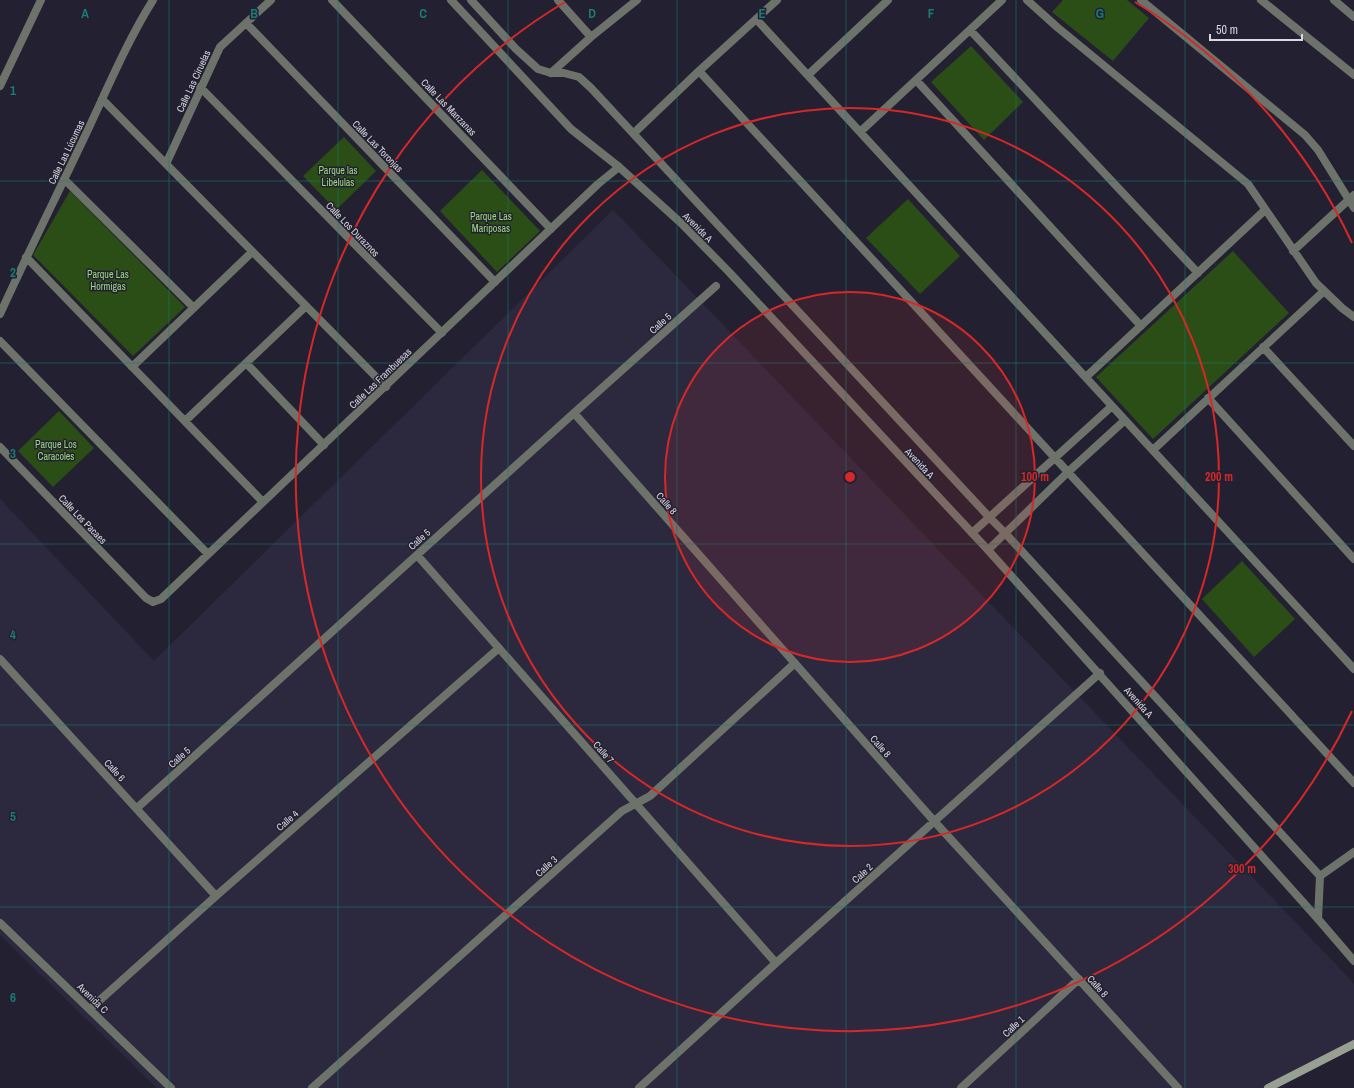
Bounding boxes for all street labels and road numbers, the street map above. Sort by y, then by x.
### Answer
street label: Calle Las Ciruelas [173,48,214,114]
street label: Calle Las Manzanas [418,76,479,139]
street label: Calle Las Lúcumas [45,118,88,186]
street label: Calle Las Toronjas [350,118,406,175]
street label: Calle Los Duraznos [323,199,382,260]
street label: Avenida A [679,209,716,245]
street label: Calle 5 [646,310,674,337]
street label: Calle Las Frambuesas [346,345,414,412]
street label: Avenida A [901,445,937,482]
street label: Calle 8 [653,489,680,518]
street label: Calle Los Pacaes [56,492,109,547]
street label: Calle 5 [405,526,433,553]
street label: Avenida A [1121,683,1156,721]
street label: Calle 8 [867,732,894,761]
street label: Calle 7 [590,738,617,767]
street label: Calle 5 [165,744,193,771]
street label: Calle 6 [101,756,128,784]
street label: Calle 4 [273,807,302,834]
street label: Calle 3 [532,853,560,880]
street label: Cale 2 [849,860,876,886]
street label: Calle 8 [1084,972,1111,1000]
street label: Avenida C [74,980,111,1016]
street label: Calle 1 [1000,1013,1027,1040]

